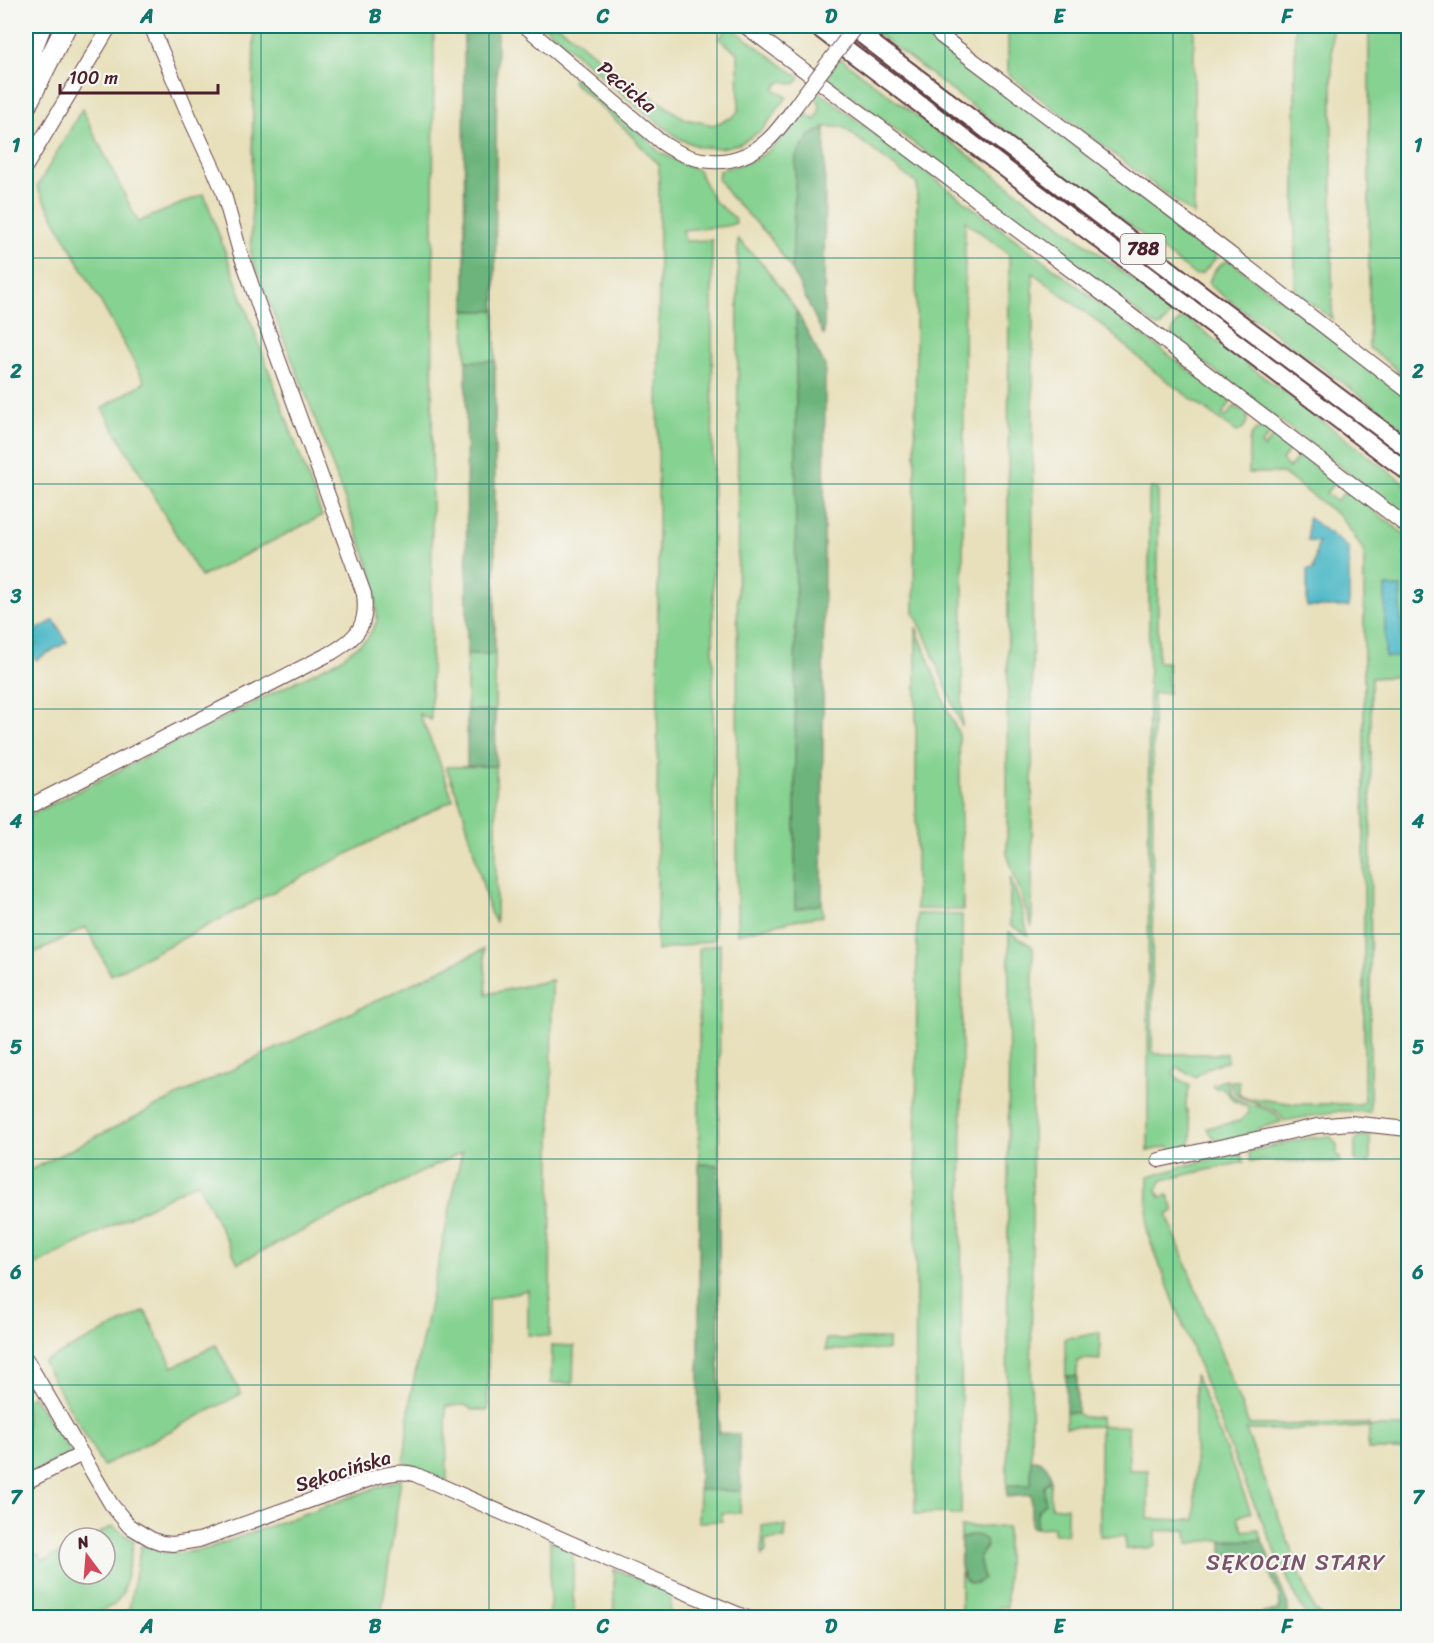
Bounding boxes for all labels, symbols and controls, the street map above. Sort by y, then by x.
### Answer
text: A [139,0,154,34]
text: B [369,0,382,34]
text: C [596,0,610,34]
text: D [825,0,838,34]
text: E [1053,0,1066,34]
text: F [1281,0,1294,34]
street label: Pęcicka [589,52,665,123]
scale bar [60,57,218,95]
text: 100 m [69,62,118,94]
text: 1 [12,128,21,163]
text: 1 [1414,128,1423,163]
road number: 788 [1120,234,1166,264]
text: 2 [9,354,22,389]
text: 2 [1411,354,1424,389]
text: 3 [10,579,22,614]
text: 3 [1412,579,1424,614]
text: 4 [9,804,23,839]
text: 4 [1411,804,1425,839]
text: 5 [10,1030,22,1065]
text: 5 [1412,1030,1424,1065]
text: 6 [9,1255,22,1290]
text: 6 [1411,1255,1424,1290]
street label: Sękocińska [291,1440,395,1502]
text: 7 [10,1480,23,1515]
text: 7 [1412,1480,1425,1515]
north arrow [57,1526,117,1586]
text: N [73,1526,93,1558]
district label: SĘKOCIN STARY [1206,1543,1386,1582]
text: A [139,1609,154,1643]
text: B [369,1609,382,1643]
text: C [596,1609,610,1643]
text: D [825,1609,838,1643]
text: E [1053,1609,1066,1643]
text: F [1281,1609,1294,1643]

